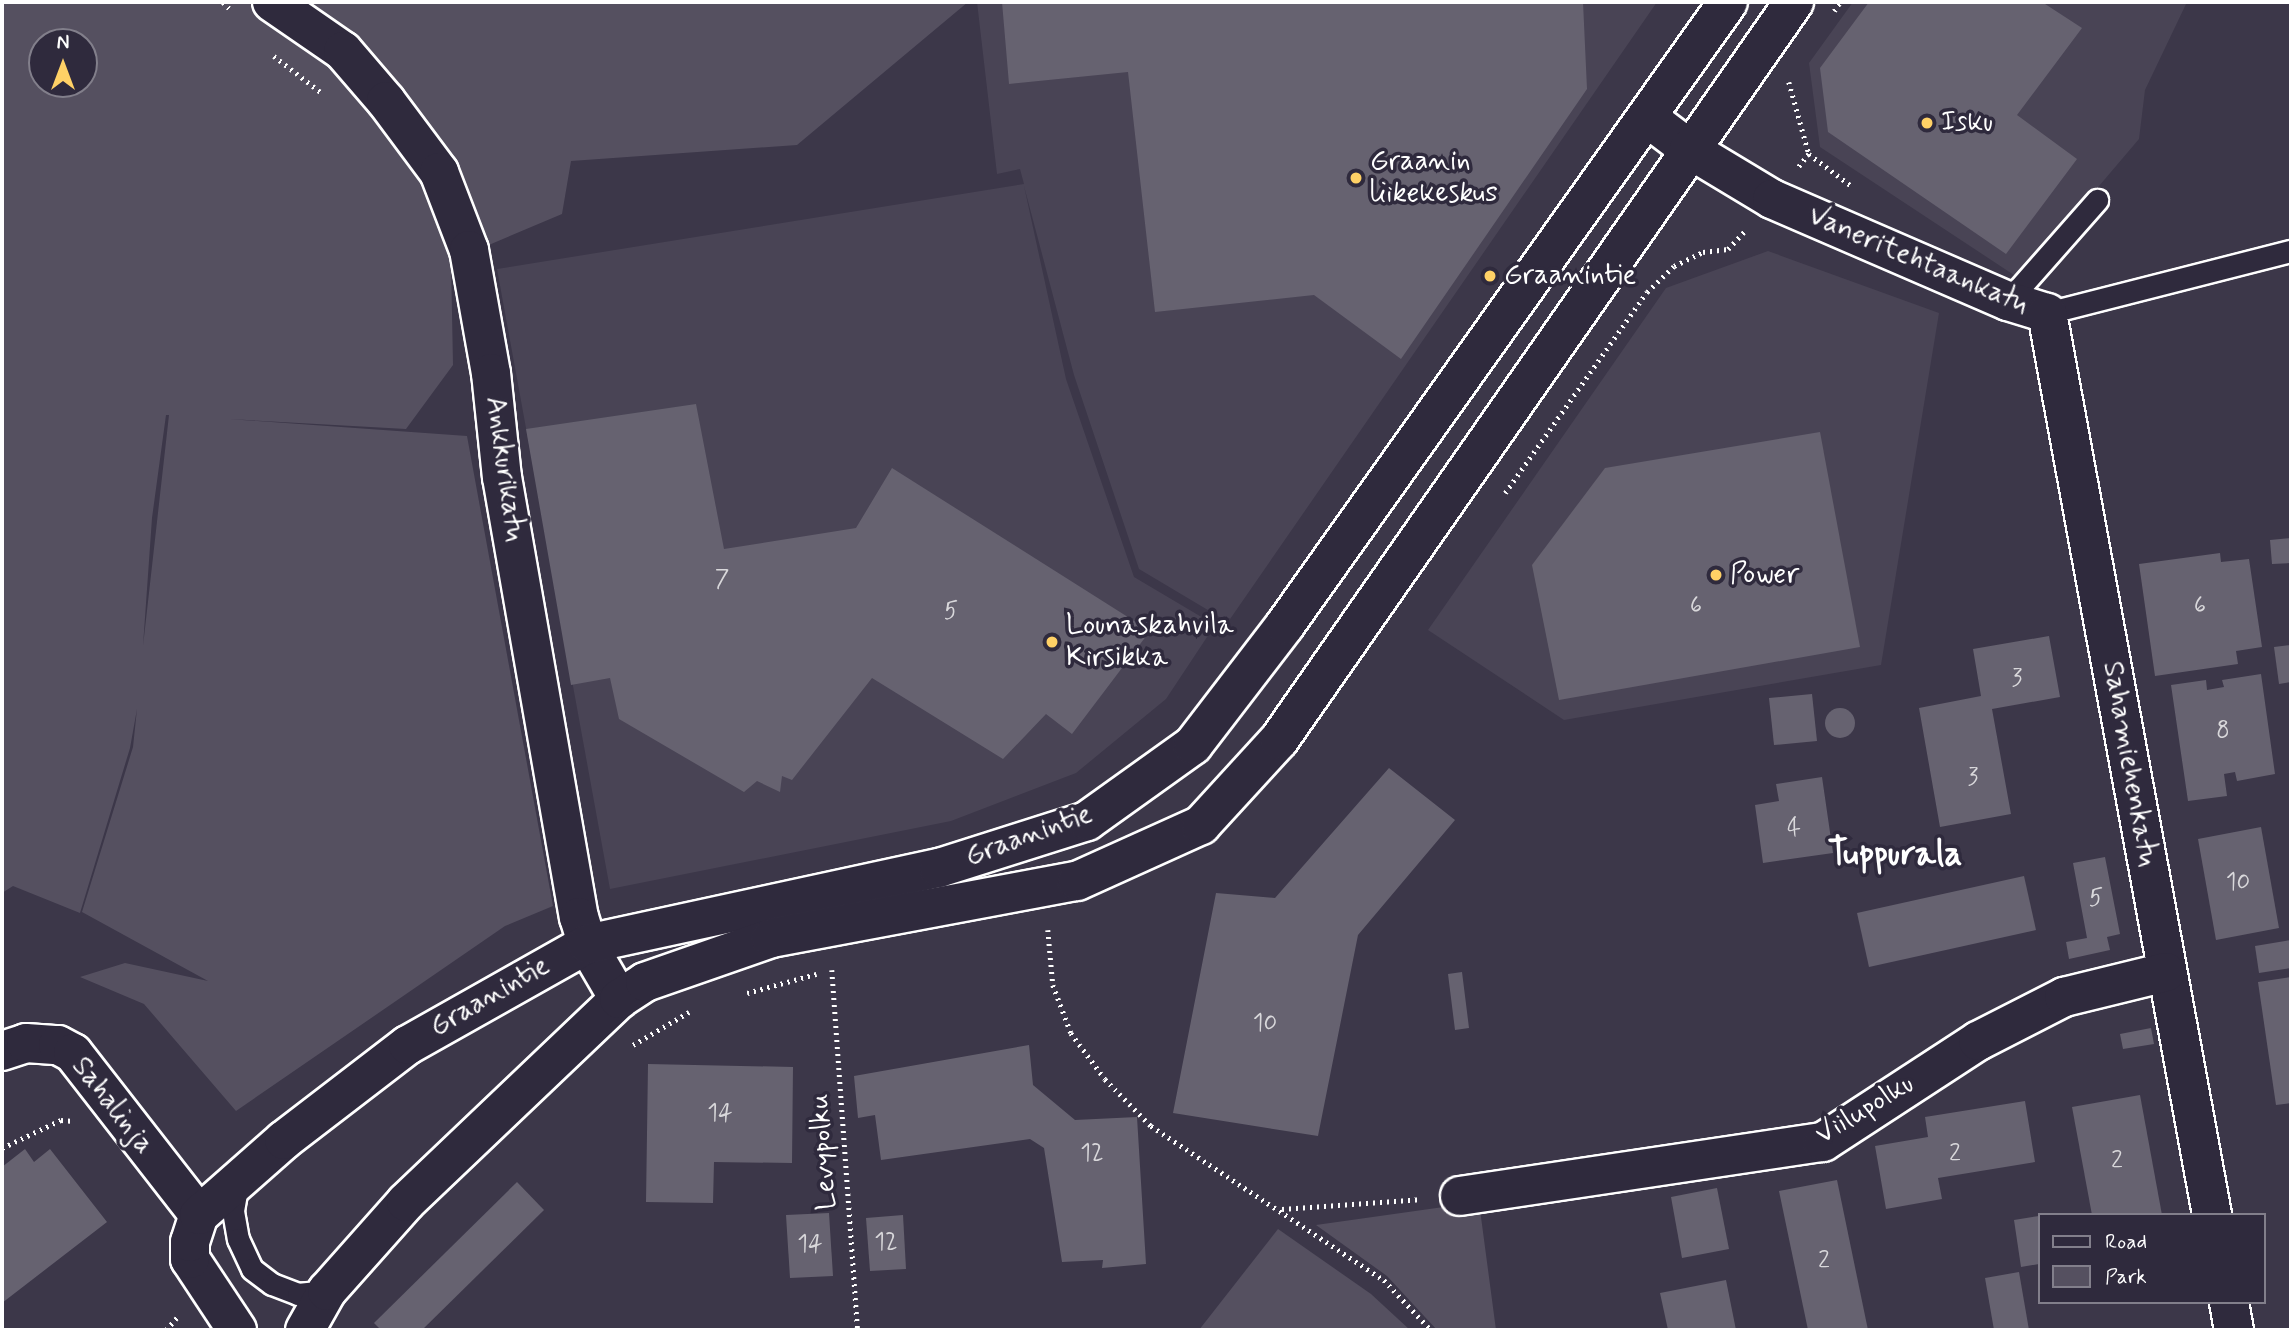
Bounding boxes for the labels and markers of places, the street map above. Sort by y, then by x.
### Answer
place label: Isku [1941,106,1993,140]
marker: Isku [1919,115,1935,131]
place label: Graanin liikekeskus [1370,145,1498,211]
marker: Graanin liikekeskus [1348,170,1364,186]
place label: Graanintie [1504,259,1636,293]
marker: Graanintie [1482,268,1498,284]
place label: Power [1730,558,1799,592]
marker: Power [1708,567,1724,583]
place label: Lounaskahvila Kirsikka [1066,609,1234,675]
marker: Lounaskahvila Kirsikka [1044,634,1060,650]

